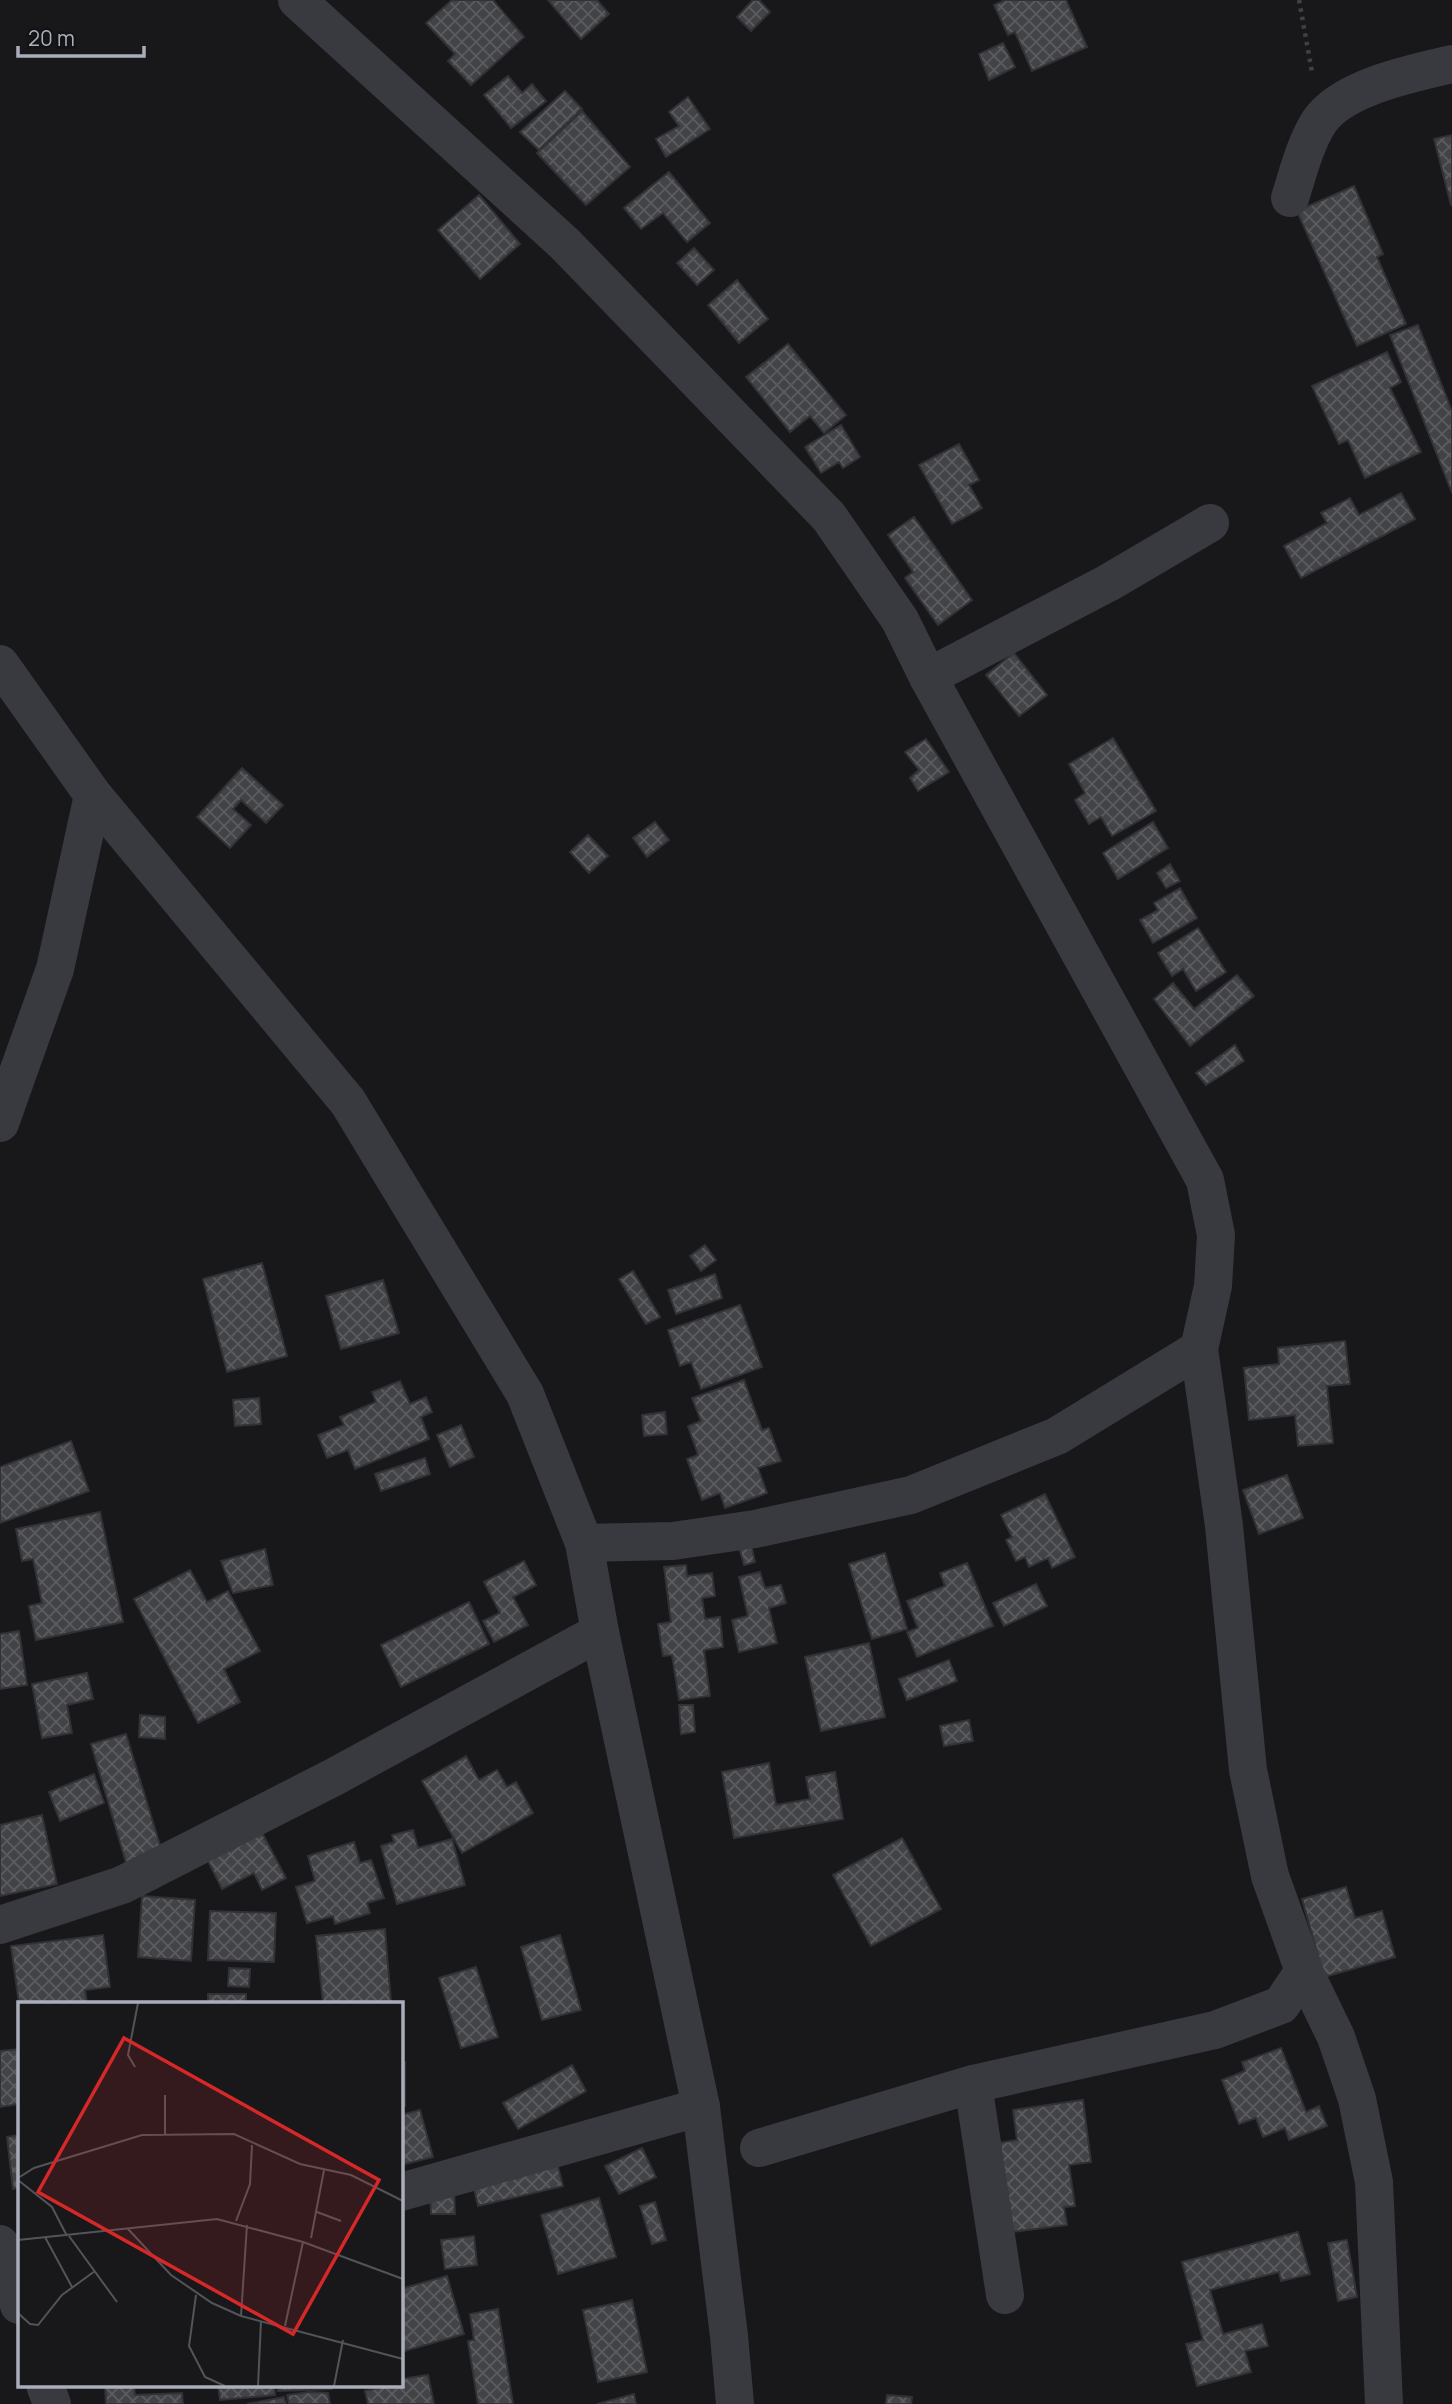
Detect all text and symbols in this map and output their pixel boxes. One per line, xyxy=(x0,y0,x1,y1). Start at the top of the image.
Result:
scale bar xyxy=(18,14,144,58)
text: 20 m xyxy=(28,24,75,52)
inset map xyxy=(18,2002,402,2386)

